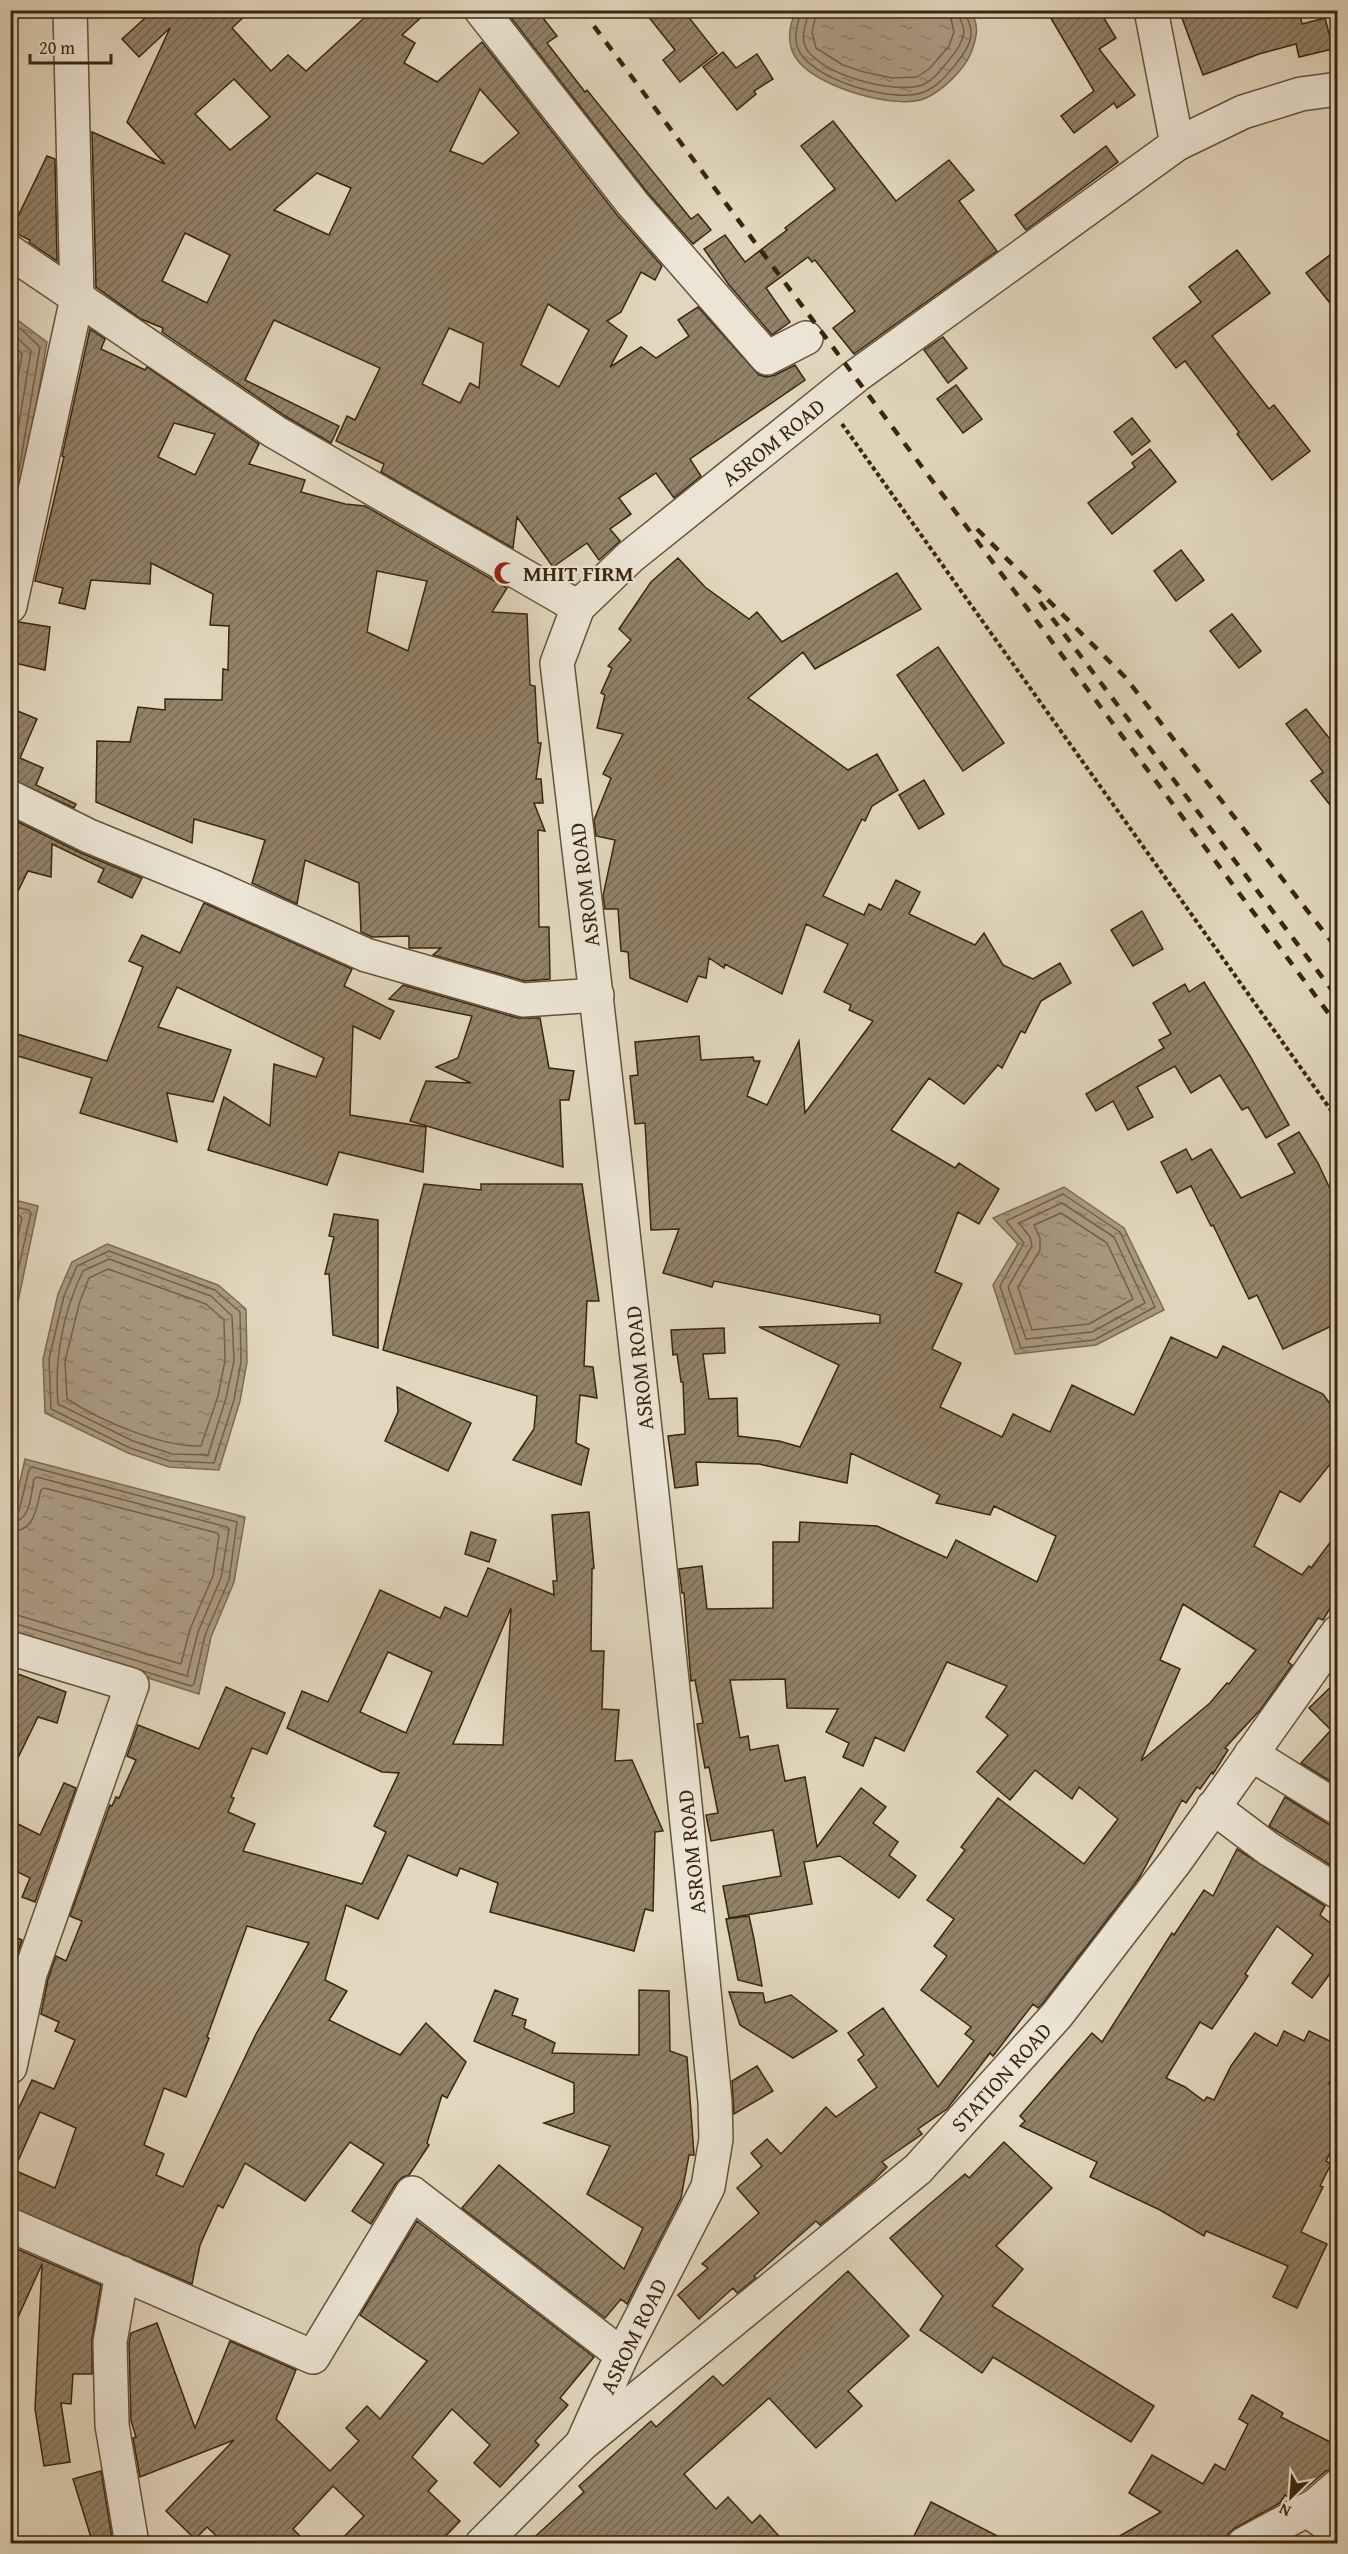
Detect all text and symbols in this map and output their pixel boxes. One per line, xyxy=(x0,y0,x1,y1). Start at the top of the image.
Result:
scale bar xyxy=(30,27,111,65)
text: 20 m xyxy=(39,34,75,61)
street label: ASROM ROAD xyxy=(714,390,832,494)
place label: MHIT FIRM xyxy=(523,557,634,589)
mosque icon: MHIT FIRM xyxy=(492,560,518,586)
street label: ASROM ROAD xyxy=(560,821,608,949)
street label: ASROM ROAD xyxy=(617,1304,661,1432)
street label: ASROM ROAD xyxy=(669,1788,713,1916)
street label: STATION ROAD xyxy=(943,2015,1059,2139)
street label: ASROM ROAD xyxy=(591,2273,675,2399)
north arrow xyxy=(1261,2467,1321,2527)
text: N xyxy=(1274,2497,1295,2524)

